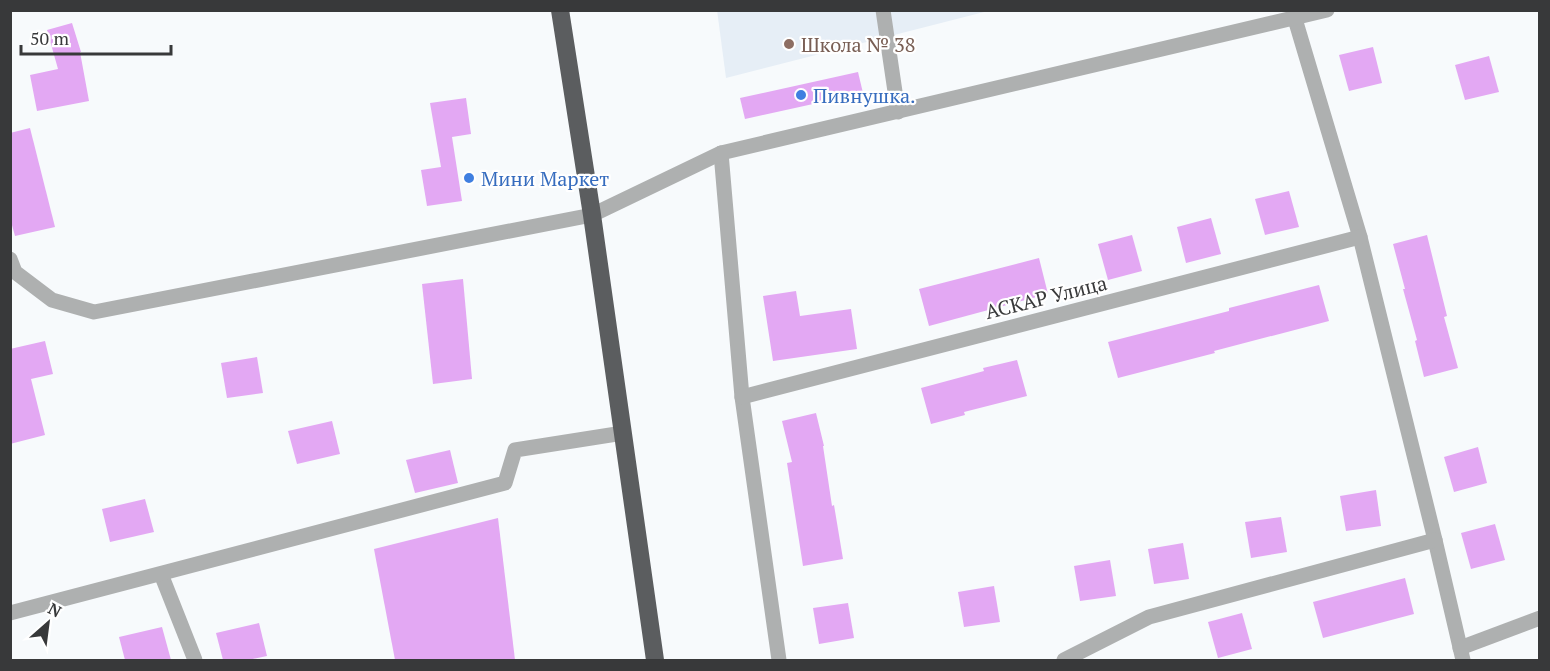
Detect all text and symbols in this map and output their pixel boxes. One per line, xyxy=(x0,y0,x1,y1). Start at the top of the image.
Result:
scale bar xyxy=(21,18,171,56)
text: 50 m xyxy=(30,26,70,50)
place label: Школа № 38 xyxy=(801,31,915,58)
marker: Школа № 38 xyxy=(782,37,796,51)
place label: Пивнушка. xyxy=(813,82,916,109)
marker: Пивнушка. xyxy=(794,88,808,102)
place label: Мини Маркет xyxy=(481,165,609,192)
marker: Мини Маркет xyxy=(462,171,476,185)
street label: АСКАР Улица xyxy=(982,269,1110,325)
north arrow xyxy=(18,593,78,653)
text: N xyxy=(45,597,66,622)

